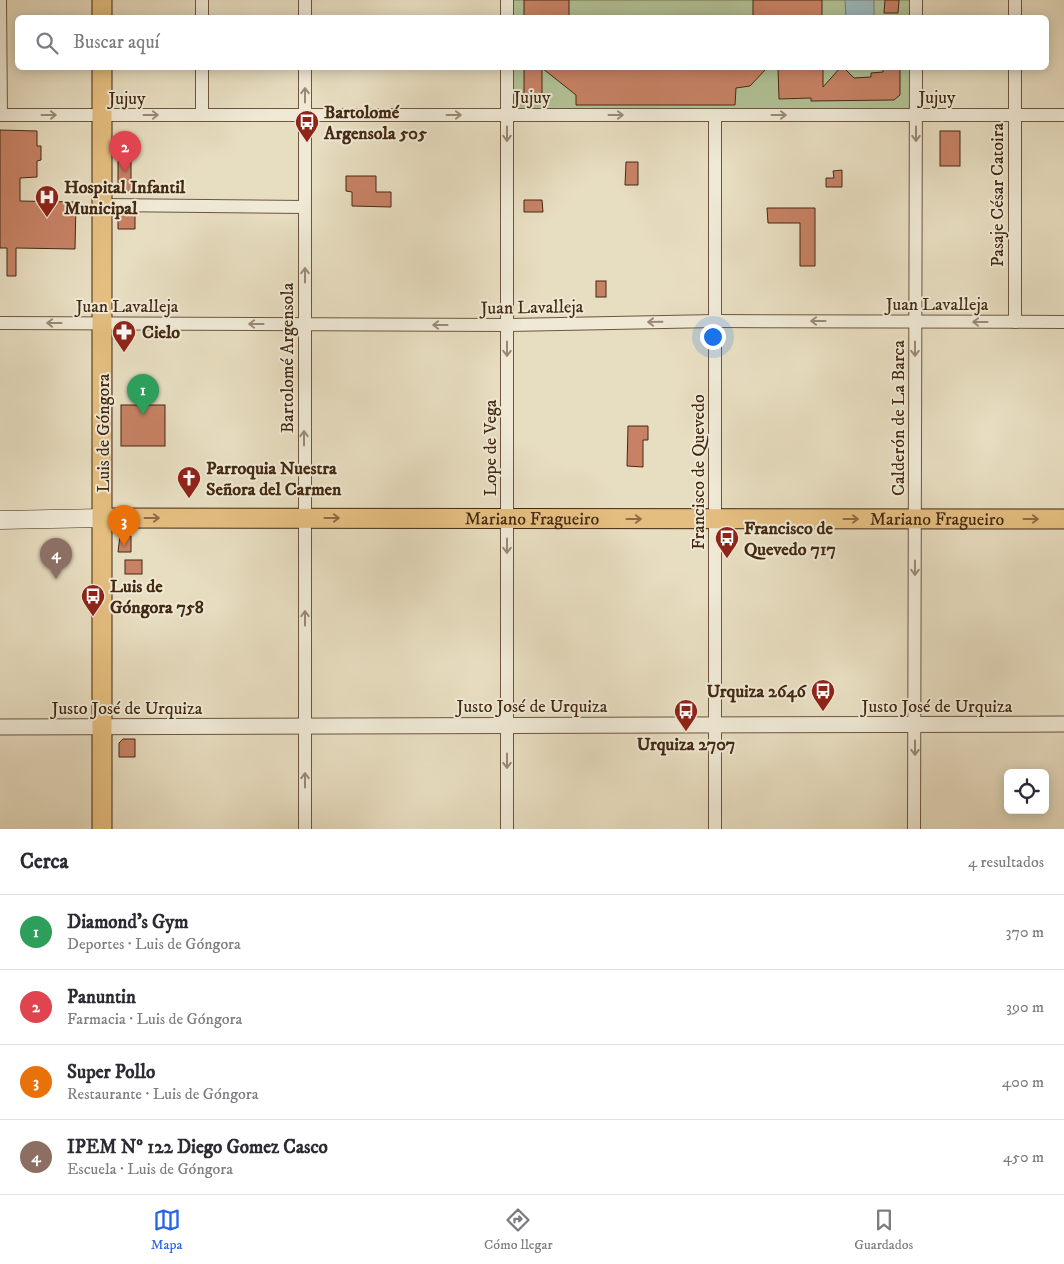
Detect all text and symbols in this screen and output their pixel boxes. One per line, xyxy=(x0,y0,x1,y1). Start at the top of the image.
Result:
search box xyxy=(15,15,1049,70)
icon: search xyxy=(33,29,61,57)
text: Buscar aquí xyxy=(73,31,159,54)
street label: Jujuy xyxy=(511,87,551,109)
street label: Jujuy xyxy=(916,87,956,109)
street label: Jujuy xyxy=(106,88,146,110)
one-way arrow xyxy=(300,88,310,104)
place label: Bartolomé Argensola 505 xyxy=(323,102,427,145)
bus stop icon: Bartolomé Argensola 505 xyxy=(294,109,320,143)
one-way arrow xyxy=(41,110,57,120)
one-way arrow xyxy=(142,110,159,120)
one-way arrow xyxy=(445,110,461,120)
one-way arrow xyxy=(608,110,624,120)
one-way arrow xyxy=(770,110,786,120)
street label: Pasaje César Catoira xyxy=(987,123,1009,267)
one-way arrow xyxy=(502,125,512,141)
one-way arrow xyxy=(911,125,921,141)
pin: 2 xyxy=(109,131,141,172)
place label: Hospital Infantil Municipal xyxy=(64,177,186,220)
hospital icon: Hospital Infantil Municipal xyxy=(34,184,60,218)
one-way arrow xyxy=(300,268,310,284)
street label: Bartolomé Argensola xyxy=(277,282,299,433)
street label: Juan Lavalleja xyxy=(884,294,989,316)
street label: Juan Lavalleja xyxy=(74,296,179,318)
street label: Juan Lavalleja xyxy=(478,296,584,320)
one-way arrow xyxy=(810,316,826,326)
one-way arrow xyxy=(648,317,664,327)
one-way arrow xyxy=(973,317,989,327)
one-way arrow xyxy=(46,318,62,328)
pharmacy icon: Cielo xyxy=(111,319,137,353)
one-way arrow xyxy=(248,319,264,329)
one-way arrow xyxy=(433,320,449,330)
place label: Cielo xyxy=(142,322,180,344)
your location xyxy=(700,324,726,350)
one-way arrow xyxy=(502,340,512,357)
street label: Calderón de La Barca xyxy=(888,340,910,496)
one-way arrow xyxy=(910,340,920,356)
street label: Luis de Góngora xyxy=(93,373,115,493)
pin: 1 xyxy=(127,374,159,415)
street label: Francisco de Quevedo xyxy=(688,394,710,550)
street label: Lope de Vega xyxy=(480,399,502,496)
one-way arrow xyxy=(300,430,309,446)
place label: Parroquia Nuestra Señora del Carmen xyxy=(206,458,342,501)
church icon: Parroquia Nuestra Señora del Carmen xyxy=(176,465,202,499)
pin: 3 xyxy=(108,505,140,546)
street label: Mariano Fragueiro xyxy=(465,508,600,531)
street label: Mariano Fragueiro xyxy=(870,509,1005,531)
one-way arrow xyxy=(143,513,159,523)
one-way arrow xyxy=(323,513,339,523)
one-way arrow xyxy=(626,514,642,524)
one-way arrow xyxy=(843,514,859,524)
one-way arrow xyxy=(1023,514,1039,524)
place label: Francisco de Quevedo 717 xyxy=(744,518,836,561)
bus stop icon: Francisco de Quevedo 717 xyxy=(714,525,740,559)
pin: 4 xyxy=(40,538,72,579)
one-way arrow xyxy=(502,538,512,554)
one-way arrow xyxy=(910,559,920,575)
place label: Luis de Góngora 758 xyxy=(110,576,204,619)
bus stop icon: Luis de Góngora 758 xyxy=(80,583,106,617)
one-way arrow xyxy=(300,610,309,626)
bus stop icon: Urquiza 2646 xyxy=(810,678,836,712)
place label: Urquiza 2646 xyxy=(706,681,808,703)
street label: Justo José de Urquiza xyxy=(455,696,608,718)
street label: Justo José de Urquiza xyxy=(860,696,1013,718)
street label: Justo José de Urquiza xyxy=(50,698,203,720)
bus stop icon: Urquiza 2707 xyxy=(673,698,699,732)
place label: Urquiza 2707 xyxy=(637,734,735,756)
one-way arrow xyxy=(910,739,920,755)
one-way arrow xyxy=(502,752,512,769)
map controls xyxy=(1004,769,1049,814)
button: locate xyxy=(1004,769,1049,814)
one-way arrow xyxy=(300,773,310,789)
text: Cerca xyxy=(20,849,68,875)
text: 4 resultados xyxy=(968,852,1044,872)
text: Diamond's Gym xyxy=(67,911,189,934)
text: 1 xyxy=(33,922,39,942)
text: 370 m xyxy=(1006,922,1044,942)
text: Deportes · Luis de Góngora xyxy=(67,934,241,954)
text: Panuntin xyxy=(67,986,136,1009)
text: 2 xyxy=(32,997,40,1017)
text: 390 m xyxy=(1006,997,1044,1017)
text: Farmacia · Luis de Góngora xyxy=(67,1009,242,1029)
text: Super Pollo xyxy=(67,1061,155,1084)
text: 3 xyxy=(33,1072,39,1092)
text: 400 m xyxy=(1002,1072,1044,1092)
text: Restaurante · Luis de Góngora xyxy=(67,1084,258,1104)
text: IPEM Nº 122 Diego Gomez Casco xyxy=(67,1136,328,1159)
text: 4 xyxy=(31,1147,41,1167)
text: 450 m xyxy=(1003,1147,1044,1167)
text: Escuela · Luis de Góngora xyxy=(67,1159,233,1179)
tab: Mapa xyxy=(151,1206,183,1254)
tab: Cómo llegar xyxy=(484,1206,553,1254)
tab: Guardados xyxy=(854,1206,913,1254)

